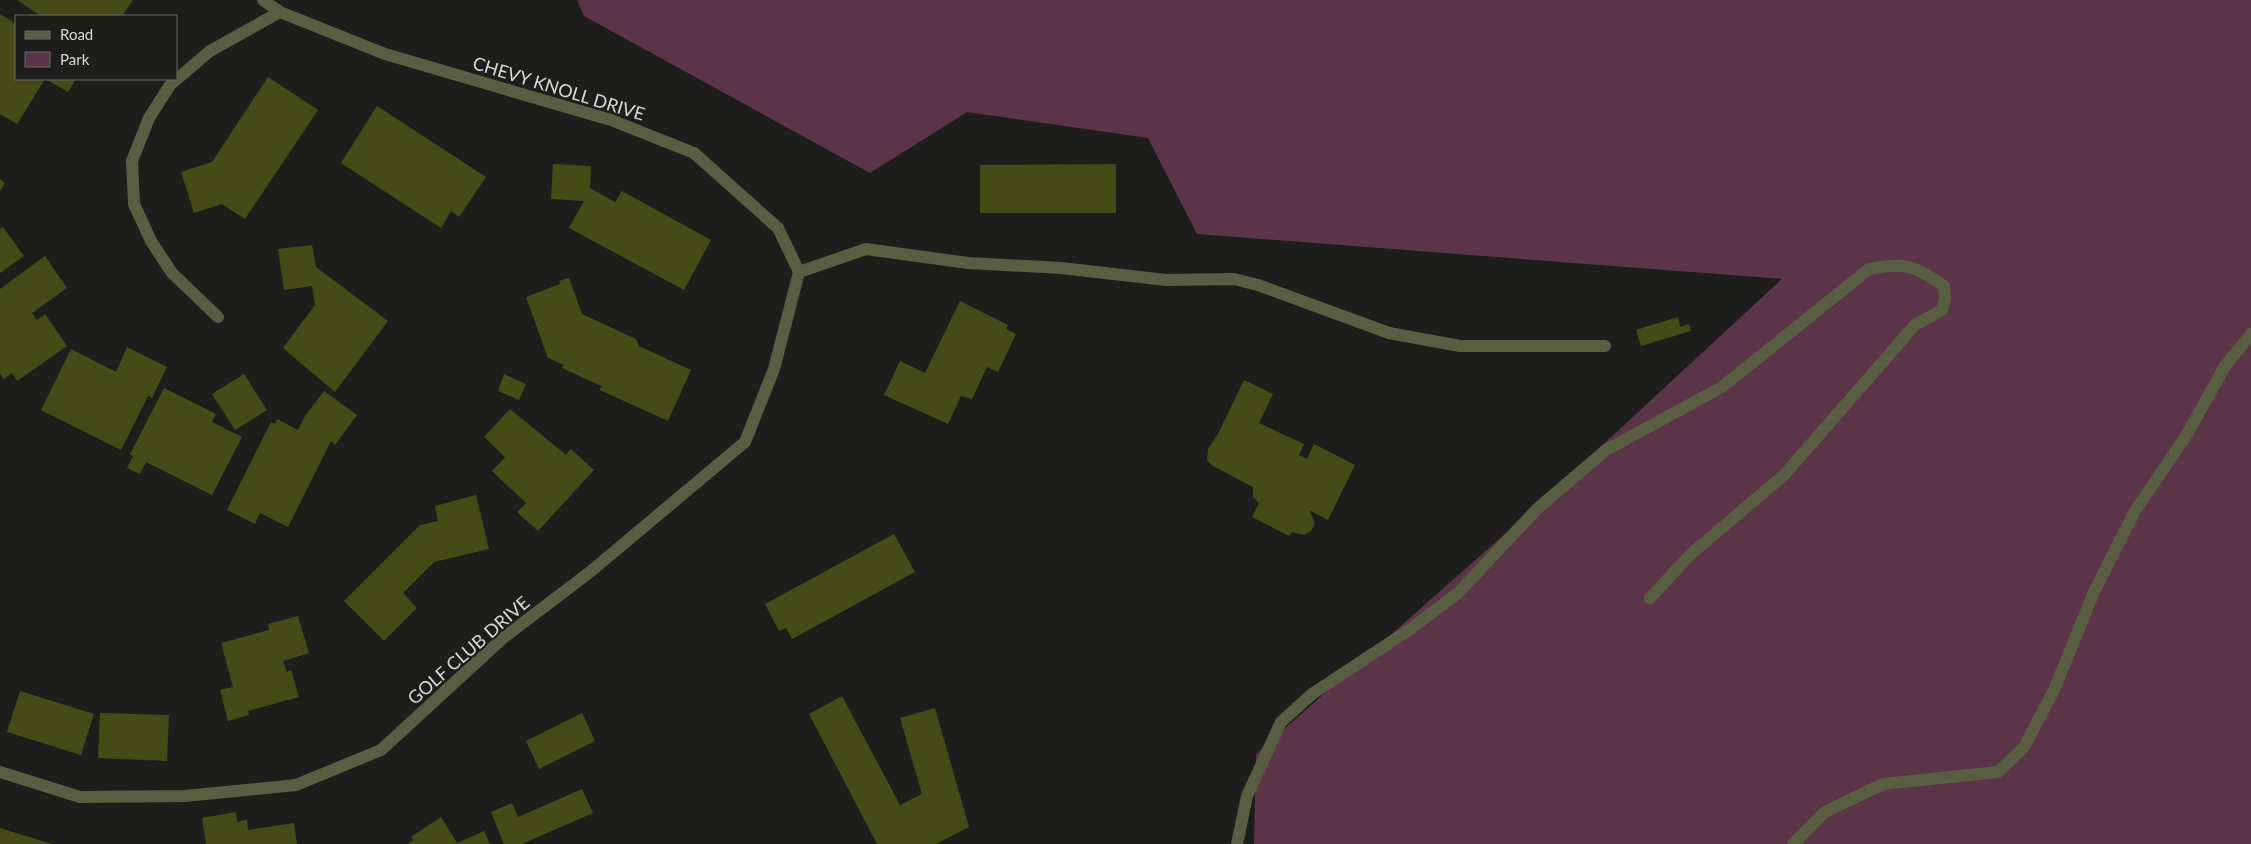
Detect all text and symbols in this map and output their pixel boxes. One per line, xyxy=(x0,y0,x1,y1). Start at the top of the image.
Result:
legend xyxy=(15,15,178,80)
text: Road xyxy=(60,25,93,43)
text: Park xyxy=(60,50,90,68)
street label: CHEVY KNOLL DRIVE xyxy=(470,51,648,125)
street label: GOLF CLUB DRIVE xyxy=(403,591,533,709)

